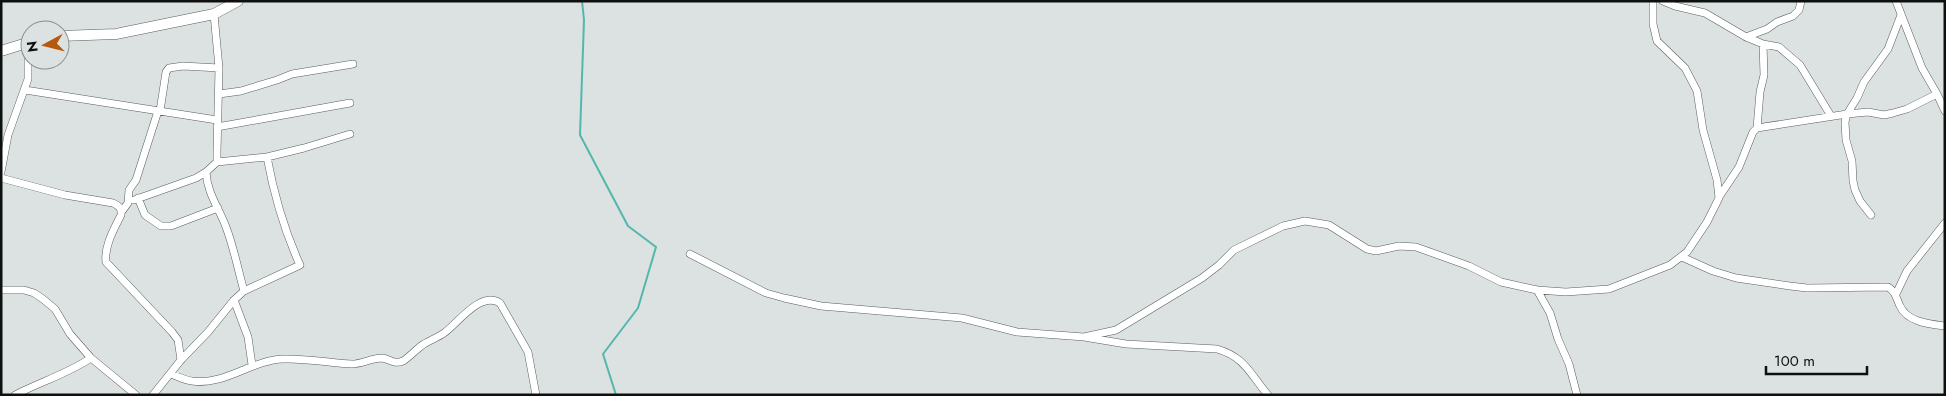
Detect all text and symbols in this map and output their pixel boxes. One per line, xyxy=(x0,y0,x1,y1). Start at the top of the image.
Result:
north arrow xyxy=(20,20,70,70)
text: N xyxy=(21,40,43,53)
scale bar xyxy=(1766,344,1867,376)
text: 100 m xyxy=(1774,350,1815,372)

